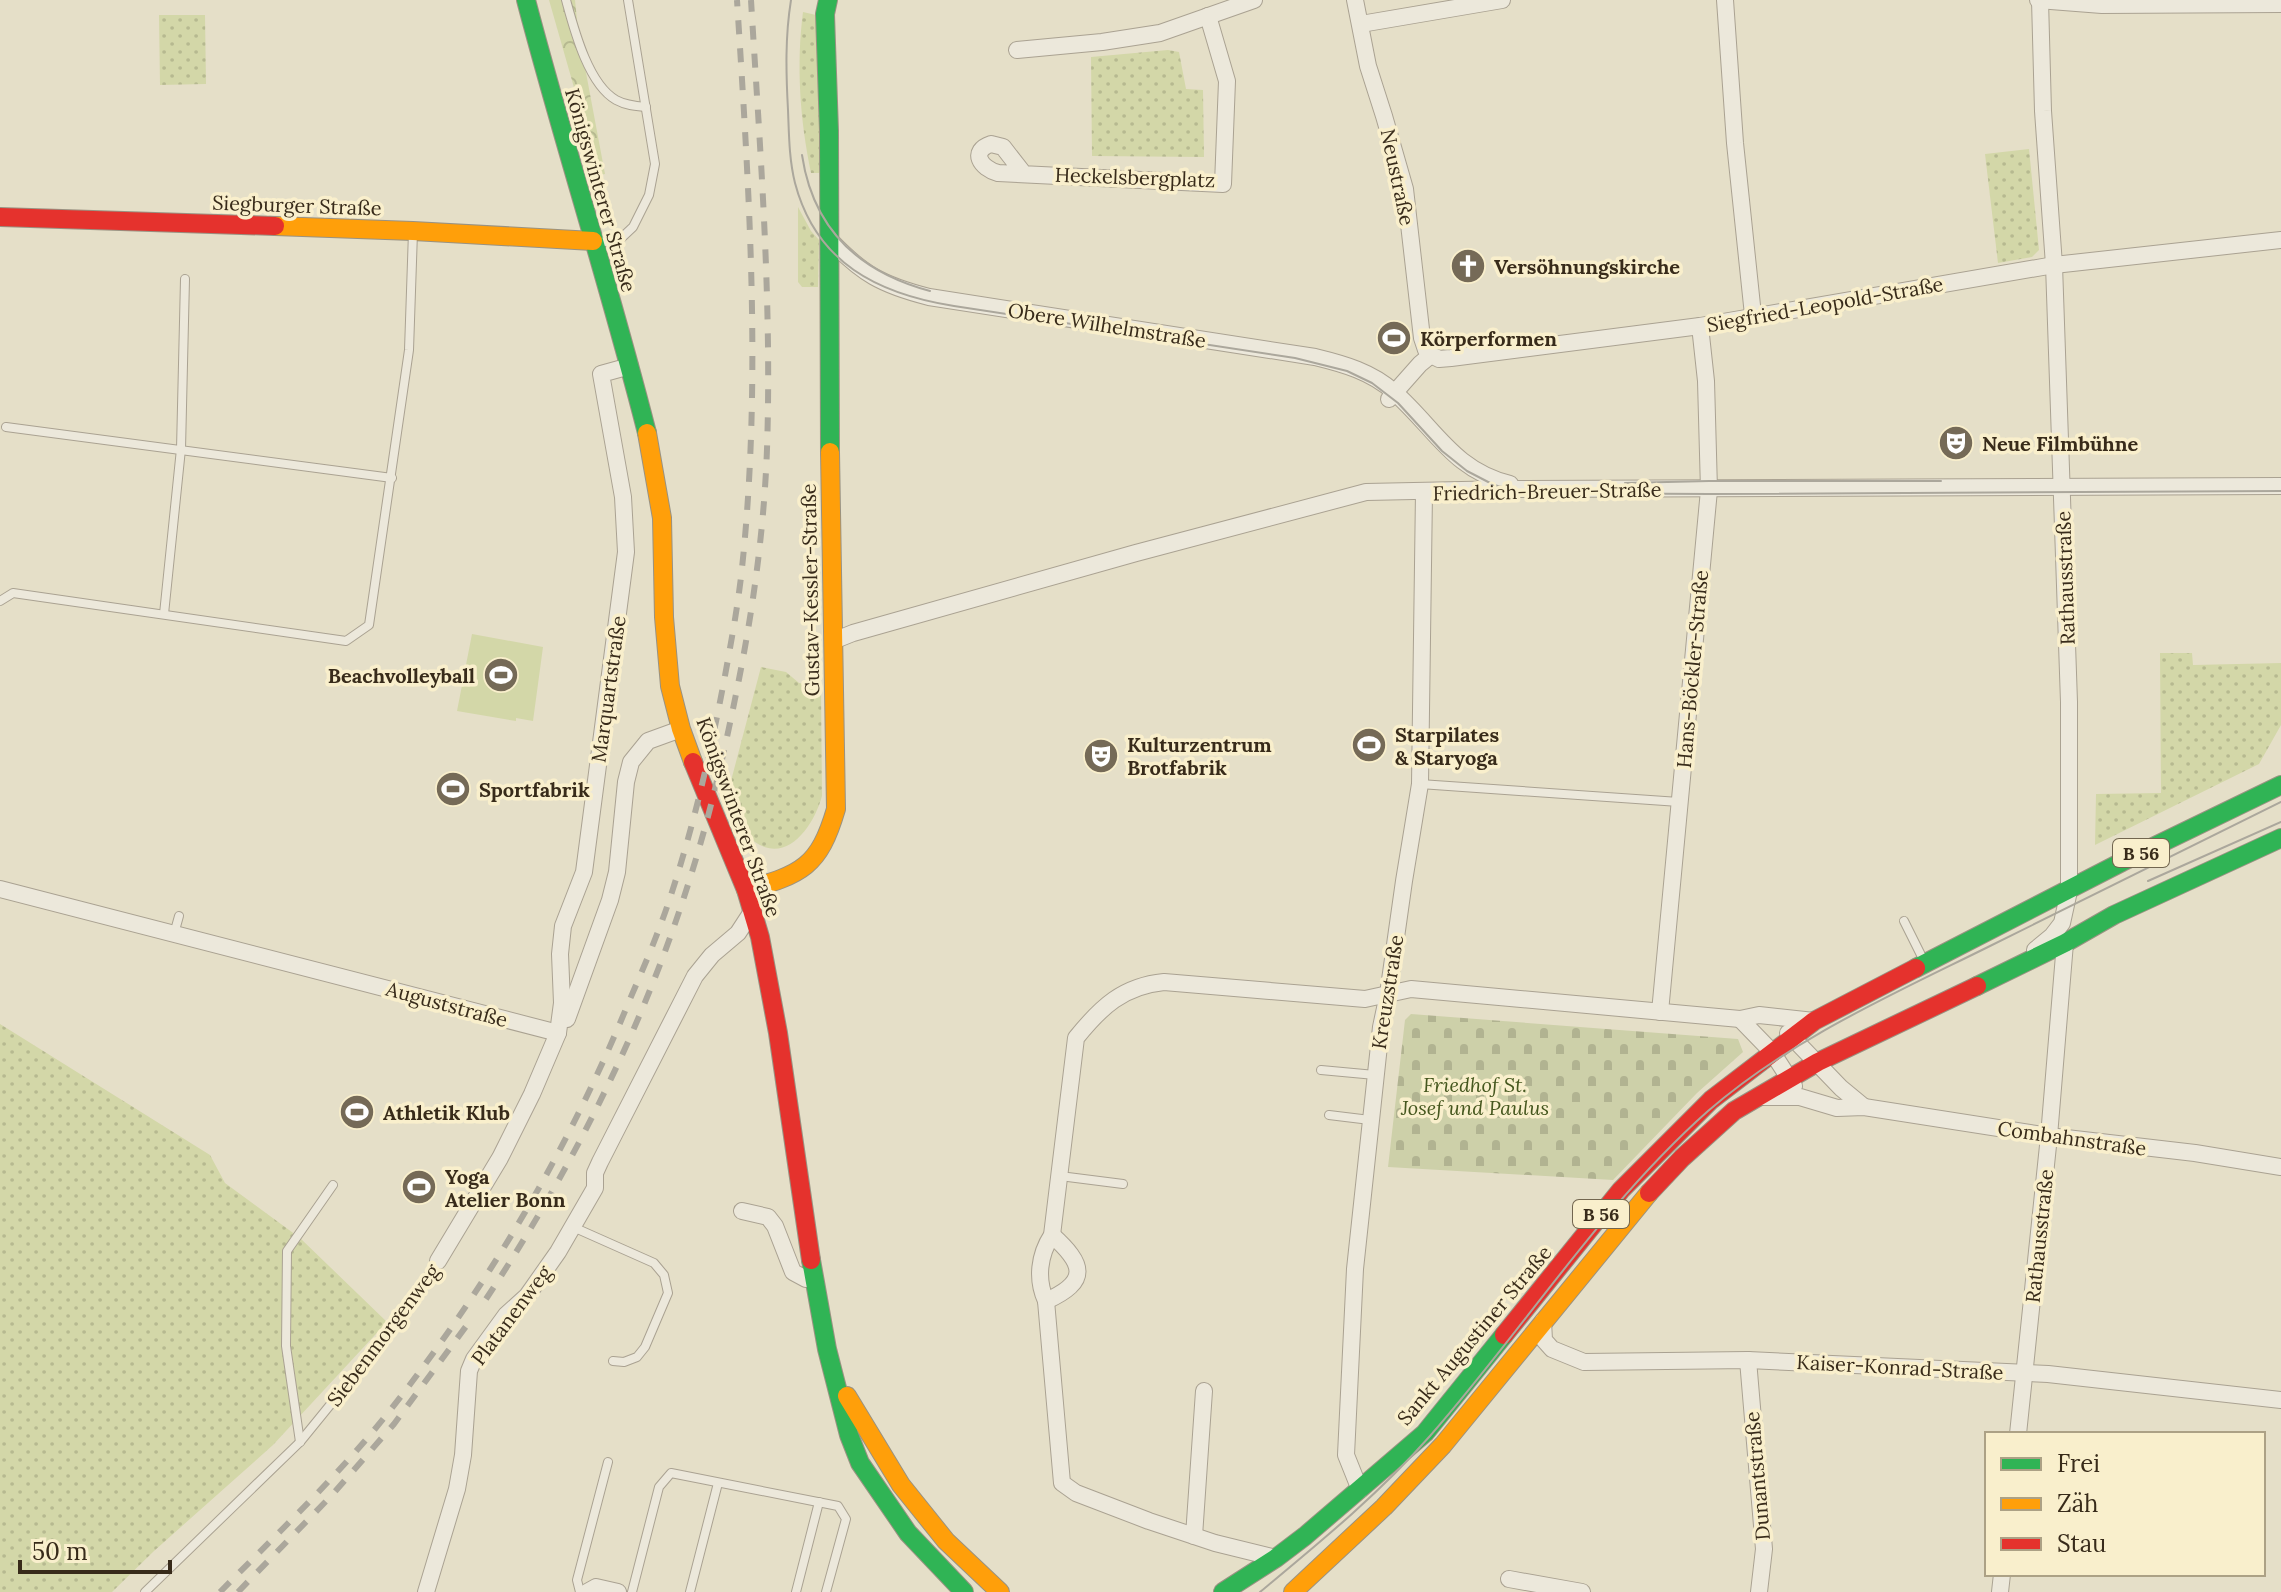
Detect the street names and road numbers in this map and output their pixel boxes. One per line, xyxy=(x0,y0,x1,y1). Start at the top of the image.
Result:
street label: Königswinterer Straße xyxy=(560,85,642,295)
street label: Neustraße xyxy=(1376,126,1420,228)
street label: Heckelsbergplatz xyxy=(1054,162,1216,192)
street label: Siegburger Straße xyxy=(212,190,382,220)
street label: Siegfried-Leopold-Straße xyxy=(1705,271,1945,337)
street label: Obere Wilhelmstraße xyxy=(1006,297,1208,353)
street label: Friedrich-Breuer-Straße xyxy=(1432,477,1662,505)
street label: Gustav-Kessler-Straße xyxy=(796,483,824,697)
street label: Rathausstraße xyxy=(2050,510,2080,645)
street label: Hans-Böckler-Straße xyxy=(1671,569,1713,769)
street label: Marquartstraße xyxy=(585,614,631,764)
street label: Königswinterer Straße xyxy=(691,714,787,921)
road number: B 56 xyxy=(2113,839,2169,867)
street label: Kreuzstraße xyxy=(1366,933,1408,1051)
street label: Auguststraße xyxy=(383,976,511,1032)
street label: Combahnstraße xyxy=(1996,1115,2148,1161)
street label: Rathausstraße xyxy=(2020,1168,2058,1304)
road number: B 56 xyxy=(1573,1200,1629,1228)
street label: Sankt Augustiner Straße xyxy=(1392,1240,1557,1430)
street label: Siebenmorgenweg xyxy=(321,1258,445,1411)
street label: Platanenweg xyxy=(465,1260,557,1370)
street label: Kaiser-Konrad-Straße xyxy=(1796,1349,2004,1385)
street label: Dunantstraße xyxy=(1739,1410,1775,1541)

